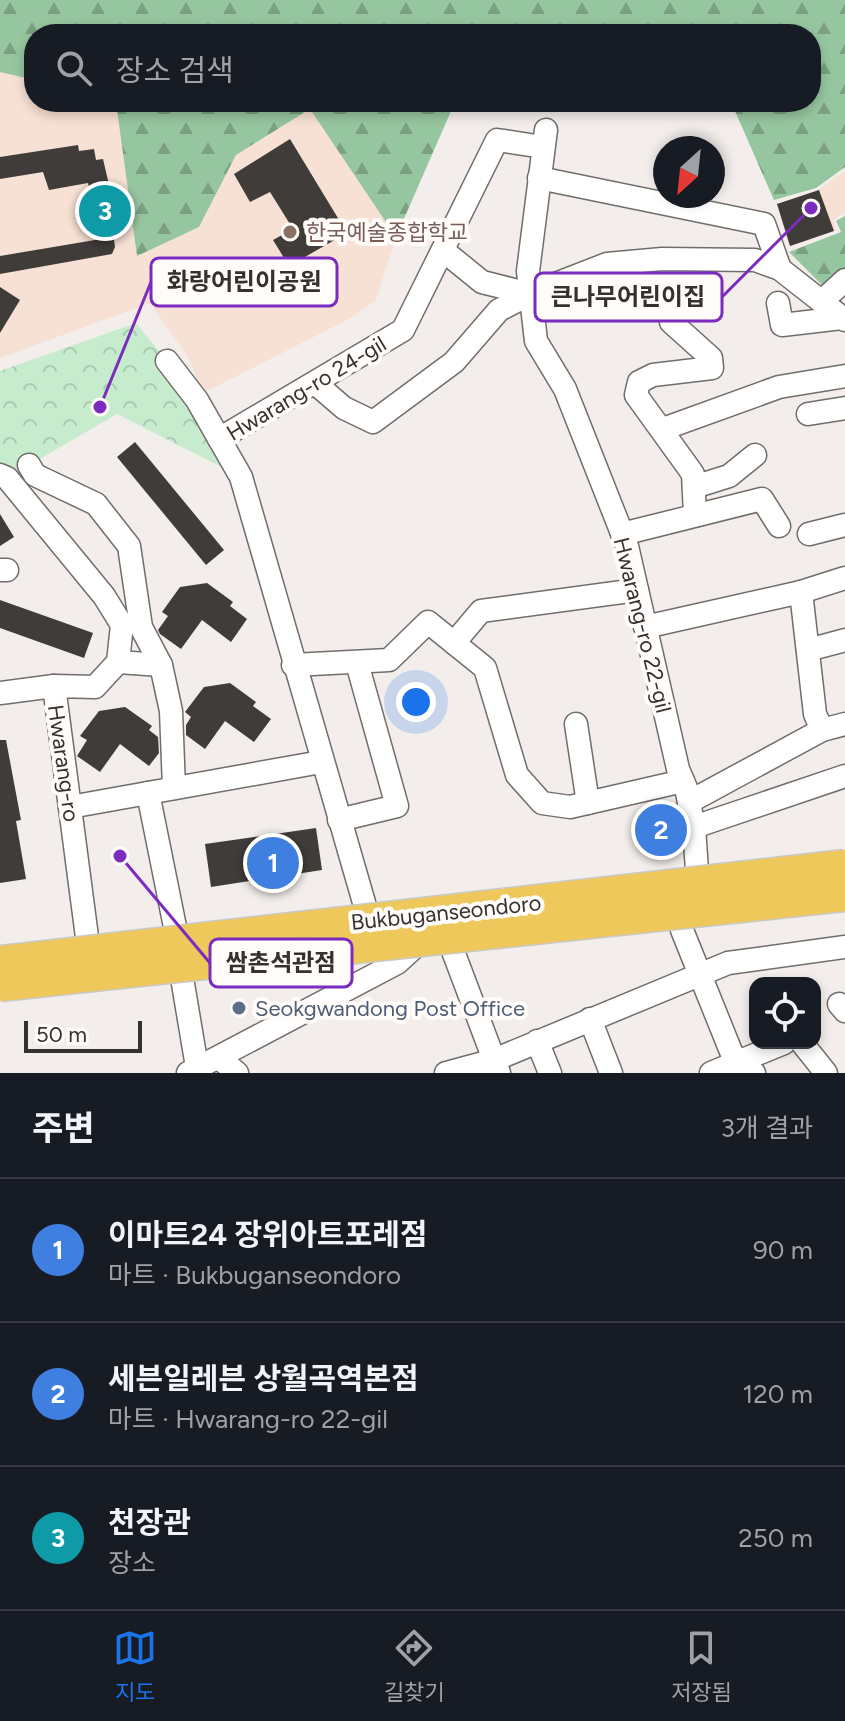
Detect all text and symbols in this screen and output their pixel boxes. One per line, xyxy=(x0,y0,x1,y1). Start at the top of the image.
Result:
search box xyxy=(24,24,821,112)
icon: search xyxy=(52,46,96,90)
text: 장소 검색 xyxy=(116,52,234,89)
north arrow xyxy=(653,136,725,208)
pin: 3 xyxy=(79,181,131,241)
place label: 한국예술종합학교 xyxy=(306,219,468,246)
marker: 한국예술종합학교 xyxy=(281,223,299,241)
callout: 화랑어린이공원 xyxy=(151,258,337,306)
text: 화랑어린이공원 xyxy=(167,267,321,296)
callout: 큰나무어린이집 xyxy=(535,273,722,321)
text: 큰나무어린이집 xyxy=(551,282,705,311)
street label: Hwarang-ro 24-gil xyxy=(222,330,391,447)
street label: Hwarang-ro 22-gil xyxy=(608,535,677,716)
your location xyxy=(396,682,436,722)
street label: Hwarang-ro xyxy=(42,703,85,823)
pin: 2 xyxy=(635,800,687,860)
pin: 1 xyxy=(247,833,299,893)
street label: Bukbuganseondoro xyxy=(350,889,543,936)
callout: 쌈촌석관점 xyxy=(210,939,352,987)
text: 쌈촌석관점 xyxy=(226,948,336,977)
map controls xyxy=(749,977,821,1049)
button: locate xyxy=(749,977,821,1049)
place label: Seokgwandong Post Office xyxy=(255,995,525,1022)
marker: Seokgwandong Post Office xyxy=(230,999,248,1017)
scale bar xyxy=(24,1017,142,1053)
text: 50 m xyxy=(36,1021,87,1048)
text: 주변 xyxy=(32,1108,95,1149)
text: 3개 결과 xyxy=(721,1112,813,1144)
text: 이마트24 장위아트포레점 xyxy=(108,1216,428,1253)
text: 1 xyxy=(53,1234,63,1266)
text: 90 m xyxy=(753,1234,813,1266)
text: 마트 · Bukbuganseondoro xyxy=(108,1259,401,1291)
text: 세븐일레븐 상월곡역본점 xyxy=(108,1360,419,1397)
text: 2 xyxy=(50,1378,66,1410)
text: 120 m xyxy=(743,1378,813,1410)
text: 마트 · Hwarang-ro 22-gil xyxy=(108,1403,388,1435)
text: 천장관 xyxy=(108,1504,191,1541)
text: 3 xyxy=(51,1522,65,1554)
text: 250 m xyxy=(738,1522,813,1554)
text: 장소 xyxy=(108,1547,156,1579)
tab: 지도 xyxy=(113,1626,157,1706)
tab: 길찾기 xyxy=(384,1626,444,1706)
tab: 저장됨 xyxy=(671,1626,732,1706)

